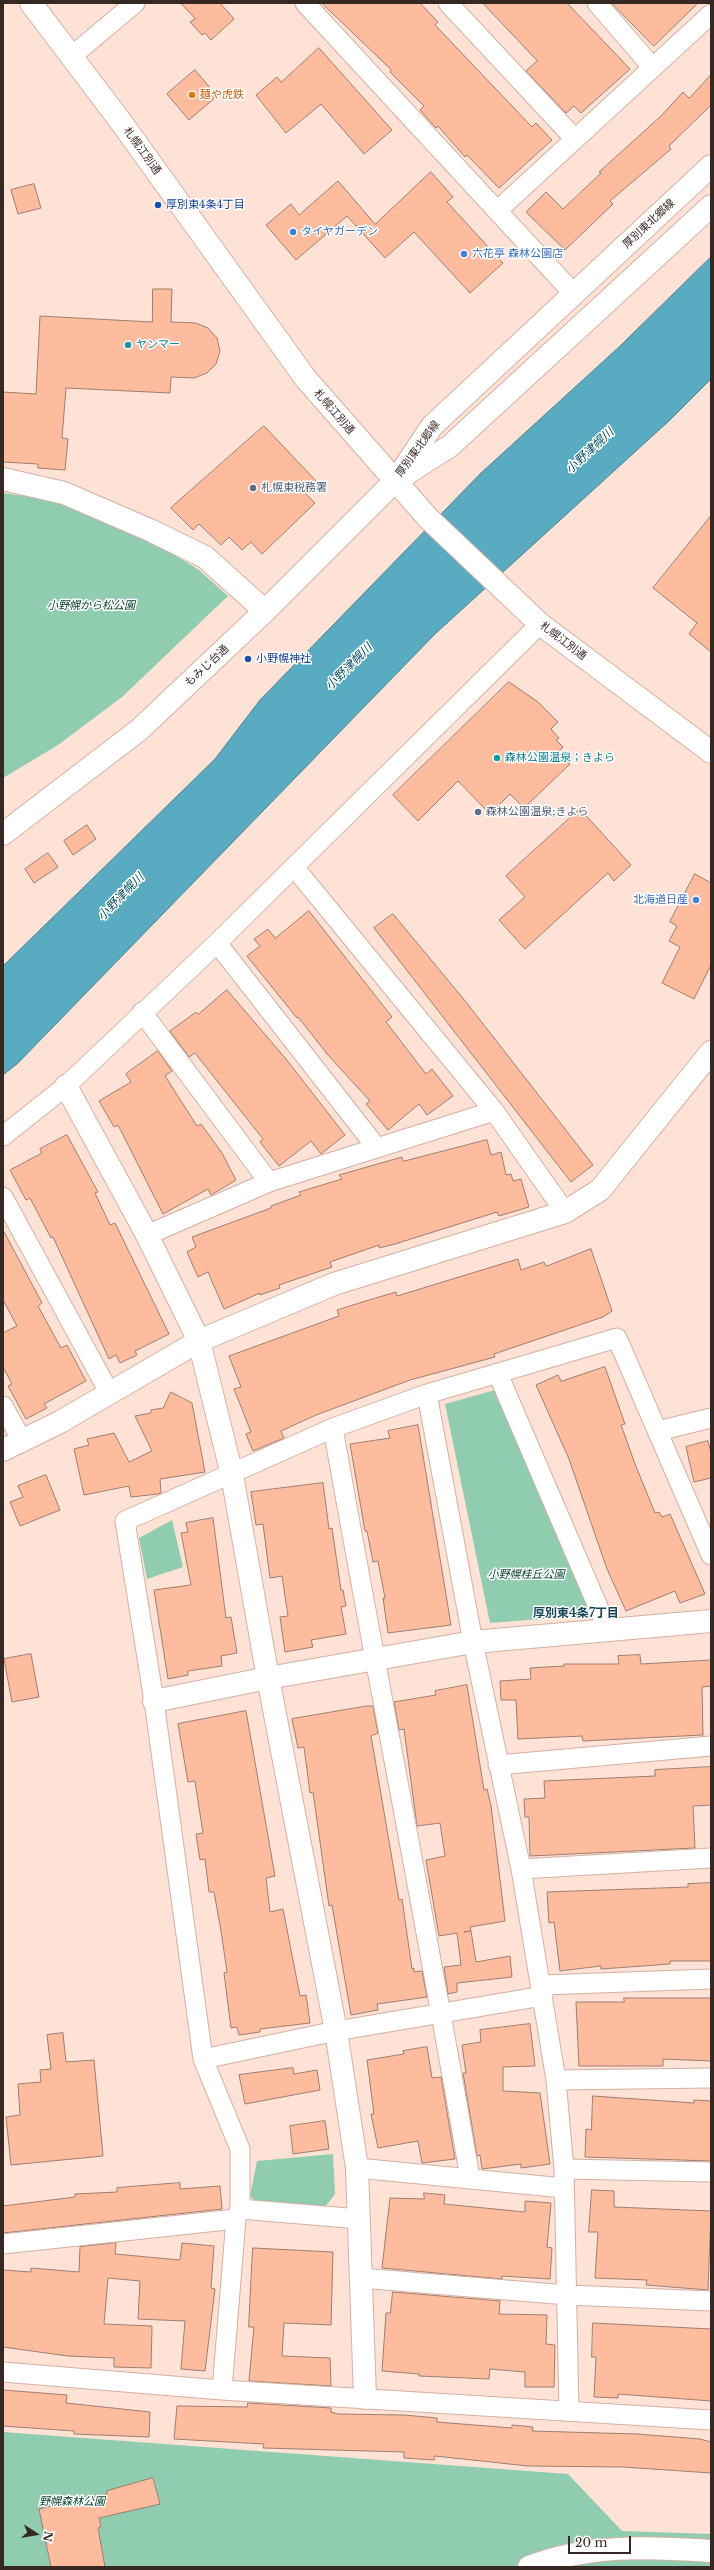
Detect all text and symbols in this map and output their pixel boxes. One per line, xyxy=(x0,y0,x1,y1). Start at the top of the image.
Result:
place label: 麺や虎鉄 xyxy=(200,88,244,102)
marker: 麺や虎鉄 xyxy=(187,90,197,100)
street label: 札幌江別通 xyxy=(120,125,164,177)
street label: 厚別東北郷線 xyxy=(620,197,678,251)
place label: 厚別東4条4丁目 xyxy=(166,198,245,212)
marker: 厚別東4条4丁目 xyxy=(153,200,163,210)
place label: タイヤガーデン xyxy=(301,225,378,239)
marker: タイヤガーデン xyxy=(288,227,298,237)
place label: 六花亭 森林公園店 xyxy=(472,247,563,261)
marker: 六花亭 森林公園店 xyxy=(459,249,469,259)
place label: ヤンマー xyxy=(136,338,180,352)
marker: ヤンマー xyxy=(123,340,133,350)
street label: 札幌江別通 xyxy=(311,387,357,437)
street label: 厚別東北郷線 xyxy=(393,418,443,480)
water label: 小野津幌川 xyxy=(563,425,617,477)
place label: 札幌東税務署 xyxy=(261,481,327,495)
marker: 札幌東税務署 xyxy=(248,483,258,493)
park label: 小野幌から松公園 xyxy=(47,599,135,613)
street label: 札幌江別通 xyxy=(537,619,589,663)
water label: 小野津幌川 xyxy=(323,641,375,693)
street label: もみじ台通 xyxy=(182,642,232,690)
place label: 小野幌神社 xyxy=(256,652,311,666)
marker: 小野幌神社 xyxy=(243,654,253,664)
place label: 森林公園温泉；きよら xyxy=(505,751,615,765)
marker: 森林公園温泉；きよら xyxy=(492,753,502,763)
place label: 森林公園温泉;きよら xyxy=(486,805,588,819)
marker: 森林公園温泉;きよら xyxy=(473,807,483,817)
water label: 小野津幌川 xyxy=(95,870,147,924)
place label: 北海道日産 xyxy=(633,893,688,907)
marker: 北海道日産 xyxy=(691,895,701,905)
park label: 小野幌桂丘公園 xyxy=(488,1568,564,1582)
district label: 厚別東4条7丁目 xyxy=(533,1607,619,1621)
park label: 野幌森林公園 xyxy=(39,2495,105,2509)
north arrow xyxy=(16,2514,56,2554)
scale bar xyxy=(570,2528,633,2554)
text: N xyxy=(40,2530,56,2543)
text: 20 m xyxy=(575,2535,607,2550)

